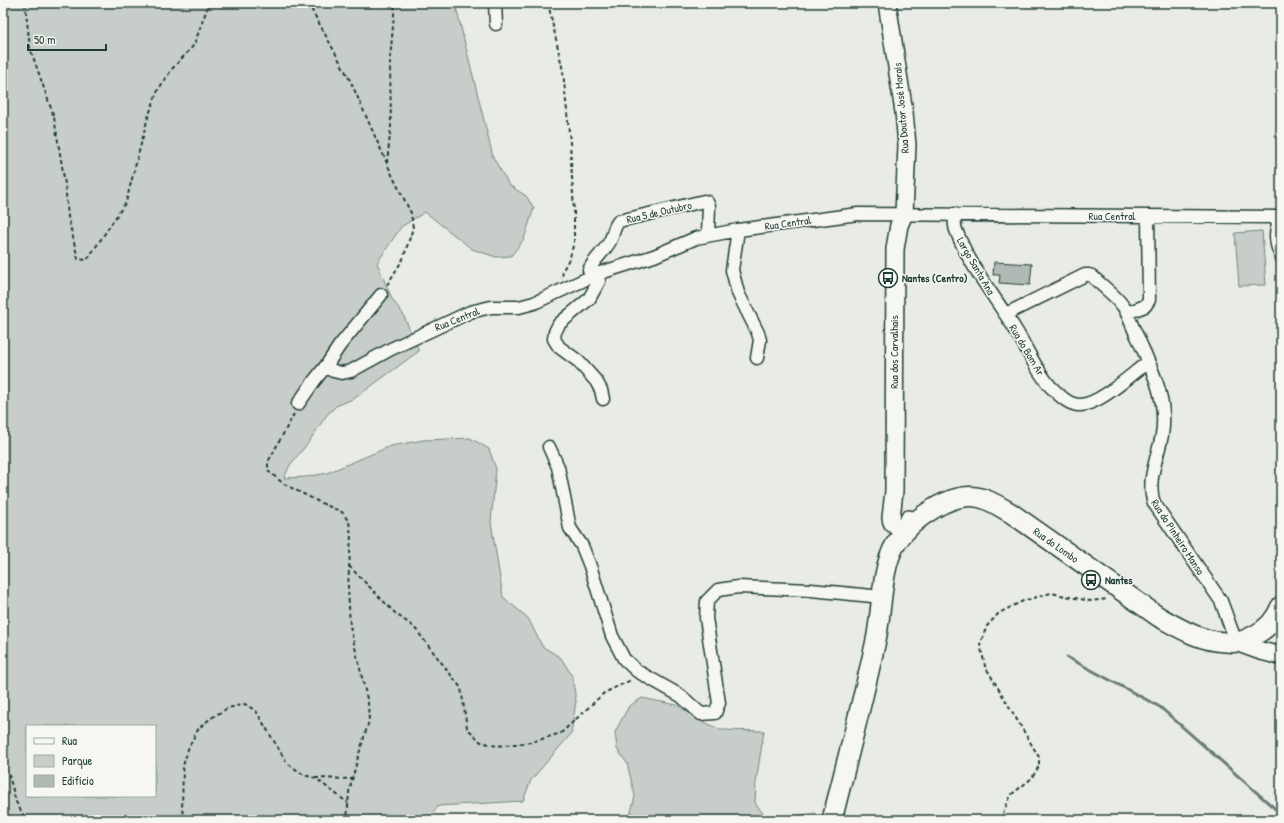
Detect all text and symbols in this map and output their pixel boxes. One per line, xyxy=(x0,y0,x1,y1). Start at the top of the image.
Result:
scale bar xyxy=(28,26,106,52)
text: 50 m xyxy=(34,31,55,48)
street label: Rua Doutor José Morais xyxy=(890,62,912,154)
street label: Rua 5 de Outubro xyxy=(625,198,694,226)
street label: Rua Central xyxy=(1089,209,1136,223)
street label: Rua Central xyxy=(764,213,812,233)
street label: Largo Santa Ana xyxy=(954,235,998,298)
bus stop icon: Nantes (Centro) xyxy=(877,267,899,289)
place label: Nantes (Centro) xyxy=(902,271,968,285)
street label: Rua Central xyxy=(433,304,481,334)
street label: Rua dos Carvalhais xyxy=(887,315,901,389)
street label: Rua do Bom Ar xyxy=(1006,322,1048,379)
street label: Rua do Pinheiro Manso xyxy=(1148,497,1208,578)
street label: Rua do Lombo xyxy=(1030,524,1082,566)
bus stop icon: Nantes xyxy=(1080,569,1102,591)
place label: Nantes xyxy=(1105,573,1133,587)
legend xyxy=(26,725,156,797)
text: Rua xyxy=(62,732,77,749)
text: Parque xyxy=(62,752,92,769)
text: Edifício xyxy=(62,772,94,789)

